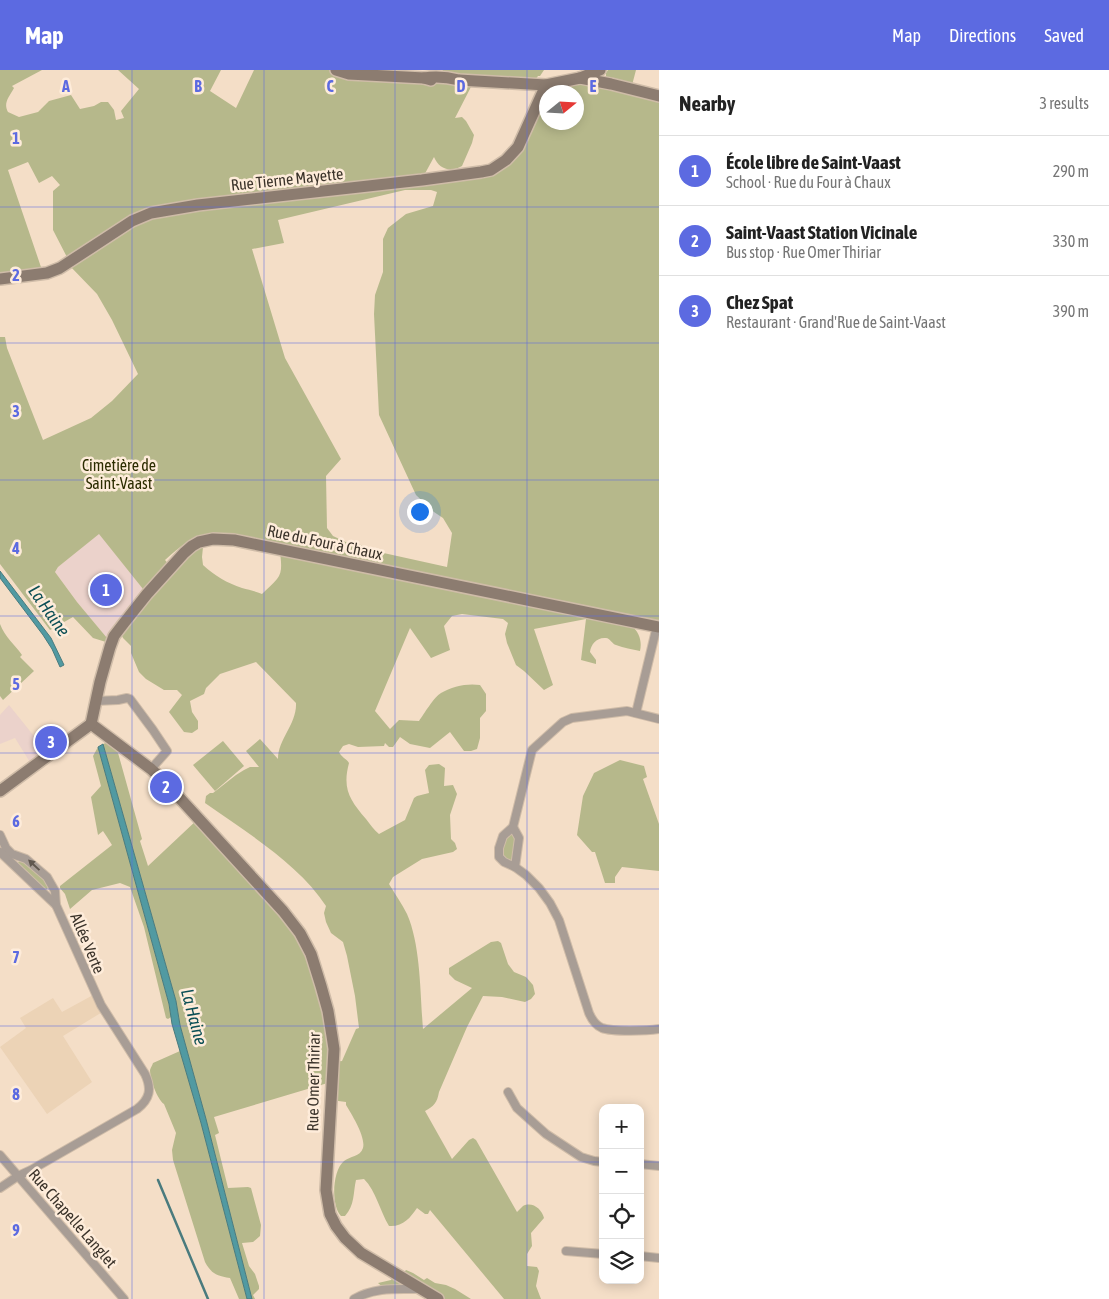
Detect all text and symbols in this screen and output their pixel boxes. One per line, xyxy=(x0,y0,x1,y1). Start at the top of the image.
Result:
text: Map xyxy=(25,22,64,49)
text: Map xyxy=(892,25,921,46)
text: Directions xyxy=(949,25,1016,46)
text: Saved xyxy=(1044,25,1084,46)
text: A xyxy=(61,77,70,95)
text: B xyxy=(194,77,202,95)
text: C xyxy=(326,77,334,95)
text: D xyxy=(457,77,466,95)
text: E xyxy=(590,77,597,95)
north arrow xyxy=(539,85,584,130)
text: Nearby xyxy=(679,91,735,115)
text: 3 results xyxy=(1039,94,1089,112)
text: 1 xyxy=(12,129,20,147)
text: École libre de Saint-Vaast xyxy=(726,151,901,173)
text: 1 xyxy=(691,162,699,180)
text: 290 m xyxy=(1053,162,1089,180)
street label: Rue Tierne Mayette xyxy=(230,164,344,195)
text: School · Rue du Four à Chaux xyxy=(726,173,891,191)
text: Saint-Vaast Station Vicinale xyxy=(726,221,917,243)
text: 2 xyxy=(691,232,699,250)
text: 330 m xyxy=(1053,232,1089,250)
text: Bus stop · Rue Omer Thiriar xyxy=(726,243,881,261)
text: 2 xyxy=(12,266,20,284)
text: Chez Spat xyxy=(726,291,793,313)
text: 3 xyxy=(691,302,699,320)
text: 390 m xyxy=(1053,302,1089,320)
text: Restaurant · Grand'Rue de Saint-Vaast xyxy=(726,313,946,331)
text: 3 xyxy=(12,402,20,420)
park label: Cimetière de Saint-Vaast xyxy=(82,456,156,492)
your location xyxy=(407,499,433,525)
street label: Rue du Four à Chaux xyxy=(266,521,385,563)
text: 4 xyxy=(11,539,20,557)
pin: 1 xyxy=(90,571,122,609)
water label: La Haine xyxy=(24,581,75,640)
text: 5 xyxy=(12,675,20,693)
pin: 3 xyxy=(35,723,67,761)
pin: 2 xyxy=(150,768,182,806)
text: 6 xyxy=(12,812,20,830)
one-way arrow xyxy=(28,859,40,871)
street label: Allée Verte xyxy=(67,910,109,976)
text: 7 xyxy=(12,948,20,966)
water label: La Haine xyxy=(177,986,212,1047)
street label: Rue Omer Thiriar xyxy=(303,1032,323,1132)
text: 8 xyxy=(12,1085,20,1103)
map controls xyxy=(599,1104,644,1284)
button: + xyxy=(599,1104,644,1149)
button: − xyxy=(599,1149,644,1194)
street label: Rue Chapelle Langlet xyxy=(25,1165,121,1272)
button: locate xyxy=(599,1194,644,1239)
text: 9 xyxy=(12,1221,20,1239)
button: layers xyxy=(599,1239,644,1284)

